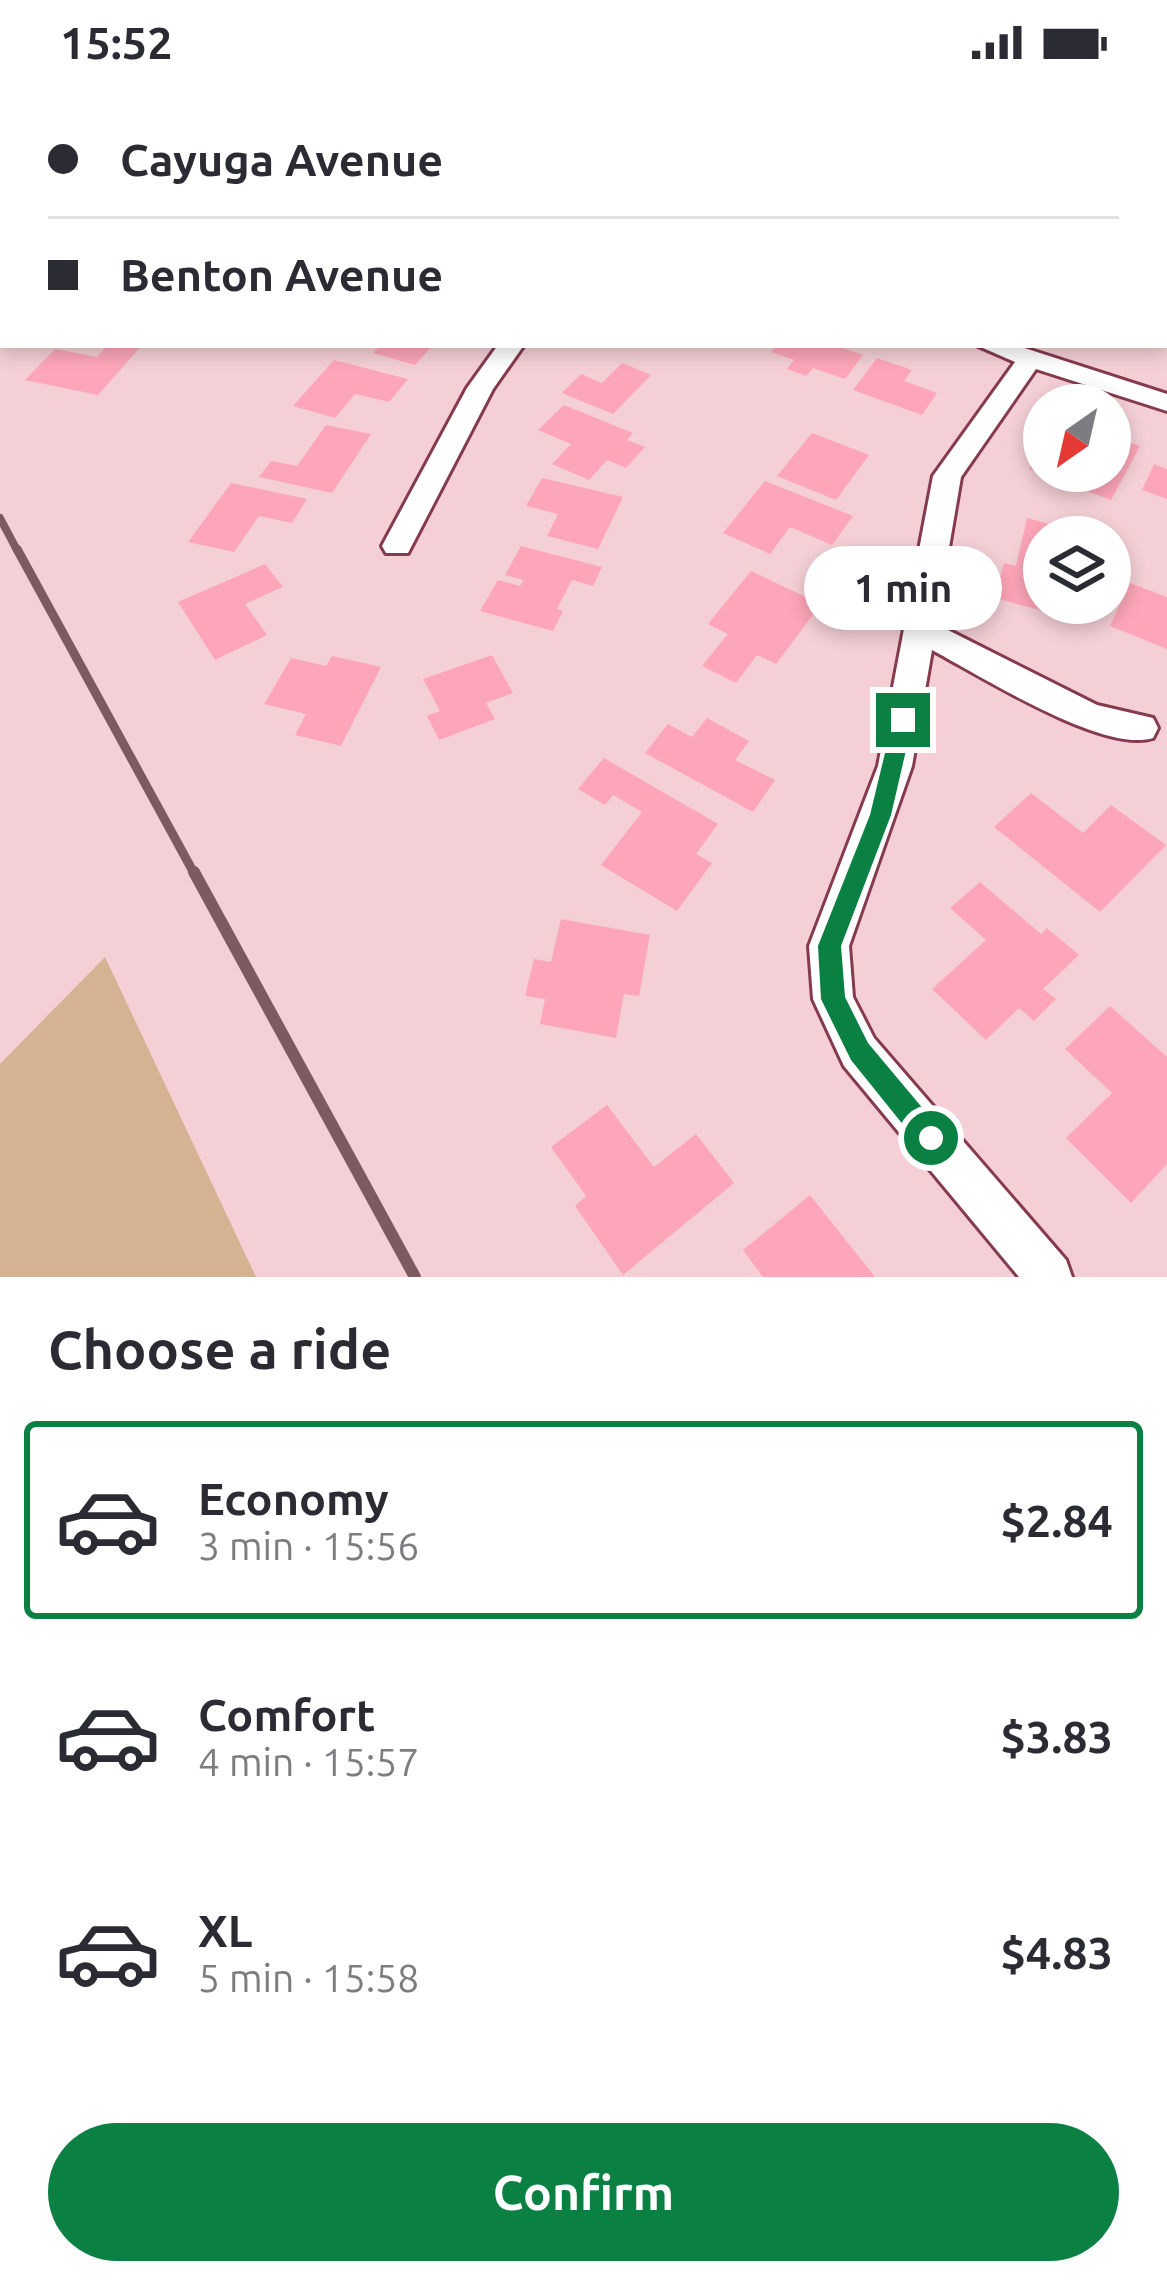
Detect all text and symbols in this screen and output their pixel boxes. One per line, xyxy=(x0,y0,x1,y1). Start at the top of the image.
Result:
text: 15:52 xyxy=(60,17,173,68)
text: Cayuga Avenue xyxy=(120,134,443,185)
text: Benton Avenue xyxy=(120,249,443,300)
north arrow xyxy=(1023,384,1131,492)
map controls xyxy=(1023,384,1131,624)
button: layers xyxy=(1023,516,1131,624)
callout: 1 min xyxy=(804,546,1002,630)
text: 1 min xyxy=(854,566,952,609)
route end xyxy=(876,693,930,747)
route start xyxy=(904,1111,958,1165)
text: Choose a ride xyxy=(48,1319,391,1379)
icon: car xyxy=(54,1466,162,1574)
text: Economy xyxy=(198,1473,389,1524)
text: $2.84 xyxy=(1000,1495,1113,1546)
text: 3 min · 15:56 xyxy=(198,1524,419,1567)
icon: car xyxy=(54,1682,162,1790)
text: Comfort xyxy=(198,1689,375,1740)
text: $3.83 xyxy=(1000,1711,1113,1762)
text: 4 min · 15:57 xyxy=(198,1740,419,1783)
icon: car xyxy=(54,1898,162,2006)
text: XL xyxy=(198,1905,252,1956)
text: $4.83 xyxy=(1000,1927,1113,1978)
text: 5 min · 15:58 xyxy=(198,1956,419,1999)
button: Confirm xyxy=(48,2123,1119,2261)

